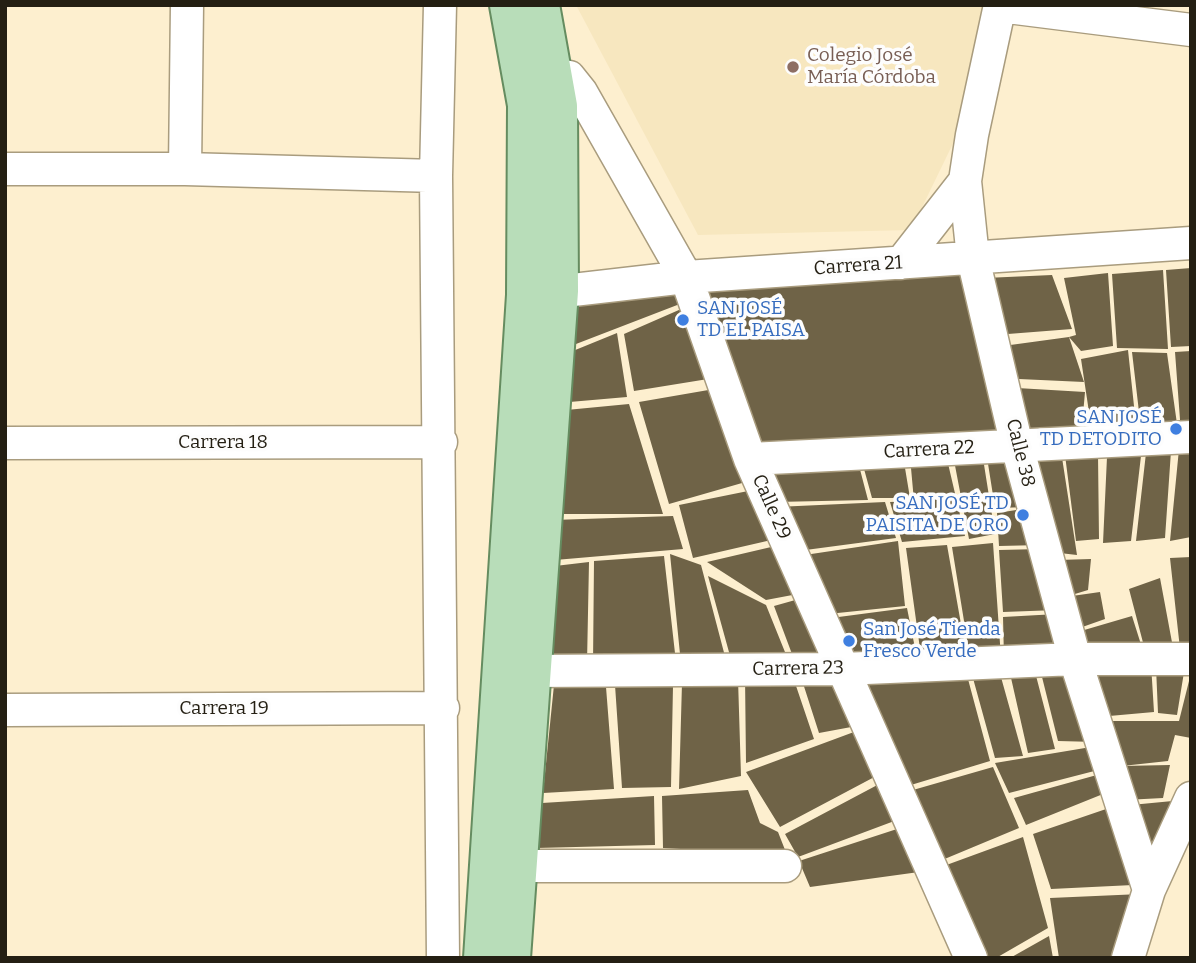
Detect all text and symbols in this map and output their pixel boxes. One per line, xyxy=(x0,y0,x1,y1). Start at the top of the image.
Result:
place label: Colegio José María Córdoba xyxy=(807,45,936,89)
marker: Colegio José María Córdoba xyxy=(785,59,801,75)
street label: Carrera 21 xyxy=(813,252,903,280)
place label: SAN JOSÉ TD EL PAISA xyxy=(697,298,805,342)
marker: SAN JOSÉ TD EL PAISA xyxy=(675,312,691,328)
place label: SAN JOSÉ TD DETODITO xyxy=(1040,407,1162,451)
street label: Calle 38 xyxy=(1001,416,1039,490)
marker: SAN JOSÉ TD DETODITO xyxy=(1168,421,1184,437)
street label: Carrera 18 xyxy=(178,432,268,454)
street label: Carrera 22 xyxy=(883,436,975,464)
street label: Calle 29 xyxy=(747,471,795,543)
place label: SAN JOSÉ TD PAISITA DE ORO xyxy=(865,493,1009,537)
marker: SAN JOSÉ TD PAISITA DE ORO xyxy=(1015,507,1031,523)
place label: San José Tienda Fresco Verde xyxy=(863,619,1001,663)
marker: San José Tienda Fresco Verde xyxy=(841,633,857,649)
street label: Carrera 23 xyxy=(752,657,844,681)
street label: Carrera 19 xyxy=(179,698,269,720)

